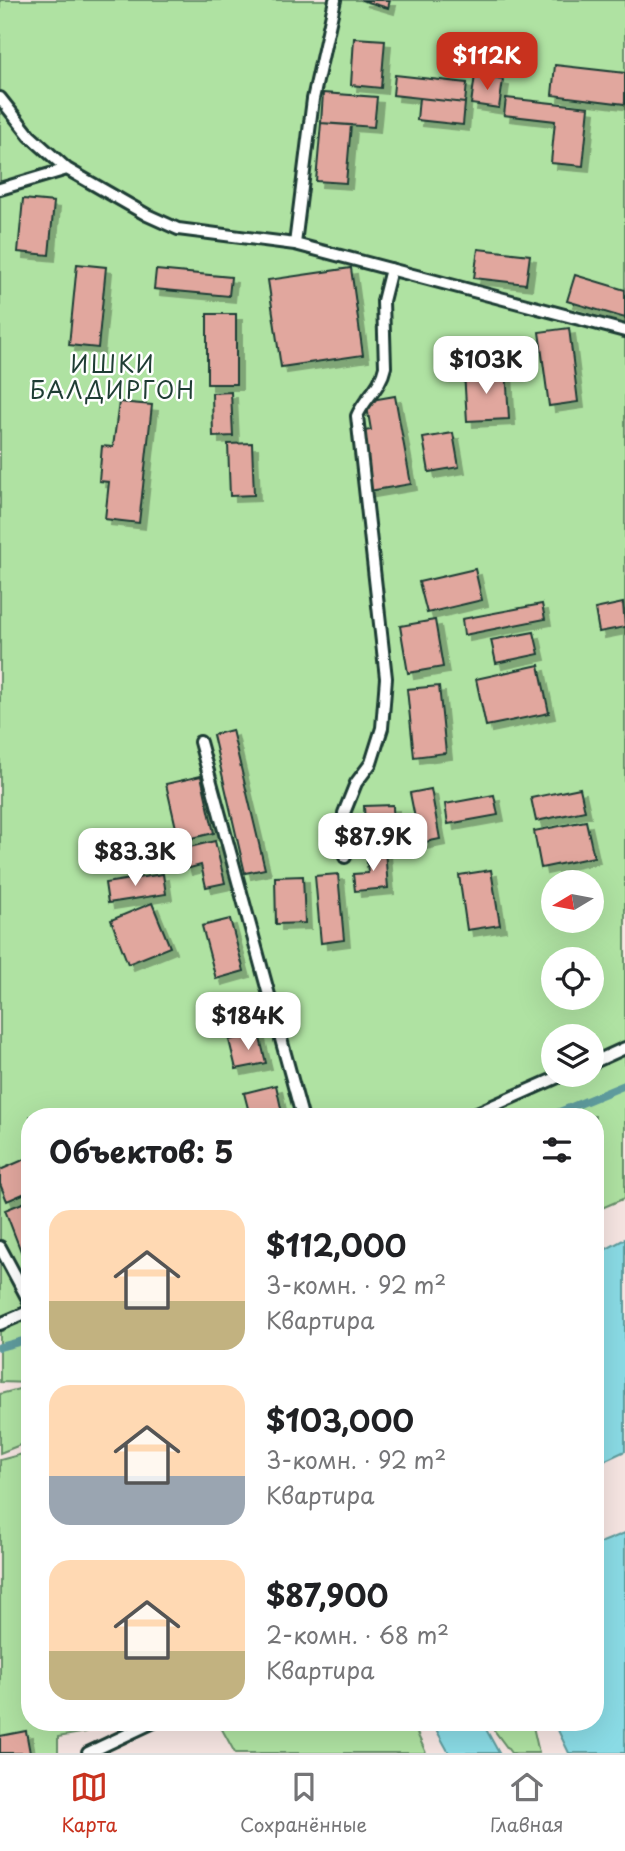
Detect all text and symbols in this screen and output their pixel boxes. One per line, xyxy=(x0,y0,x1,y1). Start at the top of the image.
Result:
pin: $112K xyxy=(438,32,536,92)
text: $112K xyxy=(453,37,521,72)
pin: $103K xyxy=(437,336,535,396)
text: $103K xyxy=(449,341,523,376)
district label: ИШКИ БАЛДИРГОН xyxy=(30,346,196,407)
pin: $87.9K xyxy=(316,814,430,873)
text: $87.9K xyxy=(334,818,412,853)
pin: $83.3K xyxy=(78,828,192,888)
text: $83.3K xyxy=(94,833,176,868)
north arrow xyxy=(541,870,604,933)
map controls xyxy=(541,870,604,1087)
button: locate xyxy=(541,947,604,1010)
pin: $184K xyxy=(199,992,297,1052)
text: $184K xyxy=(212,997,284,1032)
button: layers xyxy=(541,1024,604,1087)
text: Объектов: 5 xyxy=(49,1128,234,1173)
icon: filters xyxy=(538,1131,576,1169)
text: $112,000 xyxy=(266,1222,406,1267)
icon: home xyxy=(105,1238,189,1322)
text: 3-комн. · 92 m² xyxy=(266,1267,446,1302)
text: Квартира xyxy=(266,1302,374,1337)
text: $103,000 xyxy=(266,1397,414,1442)
icon: home xyxy=(105,1413,189,1497)
text: 3-комн. · 92 m² xyxy=(266,1442,446,1477)
text: Квартира xyxy=(266,1477,374,1512)
text: $87,900 xyxy=(266,1572,388,1617)
icon: home xyxy=(105,1588,189,1672)
text: 2-комн. · 68 m² xyxy=(266,1617,449,1652)
text: Квартира xyxy=(266,1652,374,1687)
tab: Карта xyxy=(61,1768,117,1838)
tab: Сохранённые xyxy=(240,1768,367,1838)
tab: Главная xyxy=(490,1768,564,1838)

